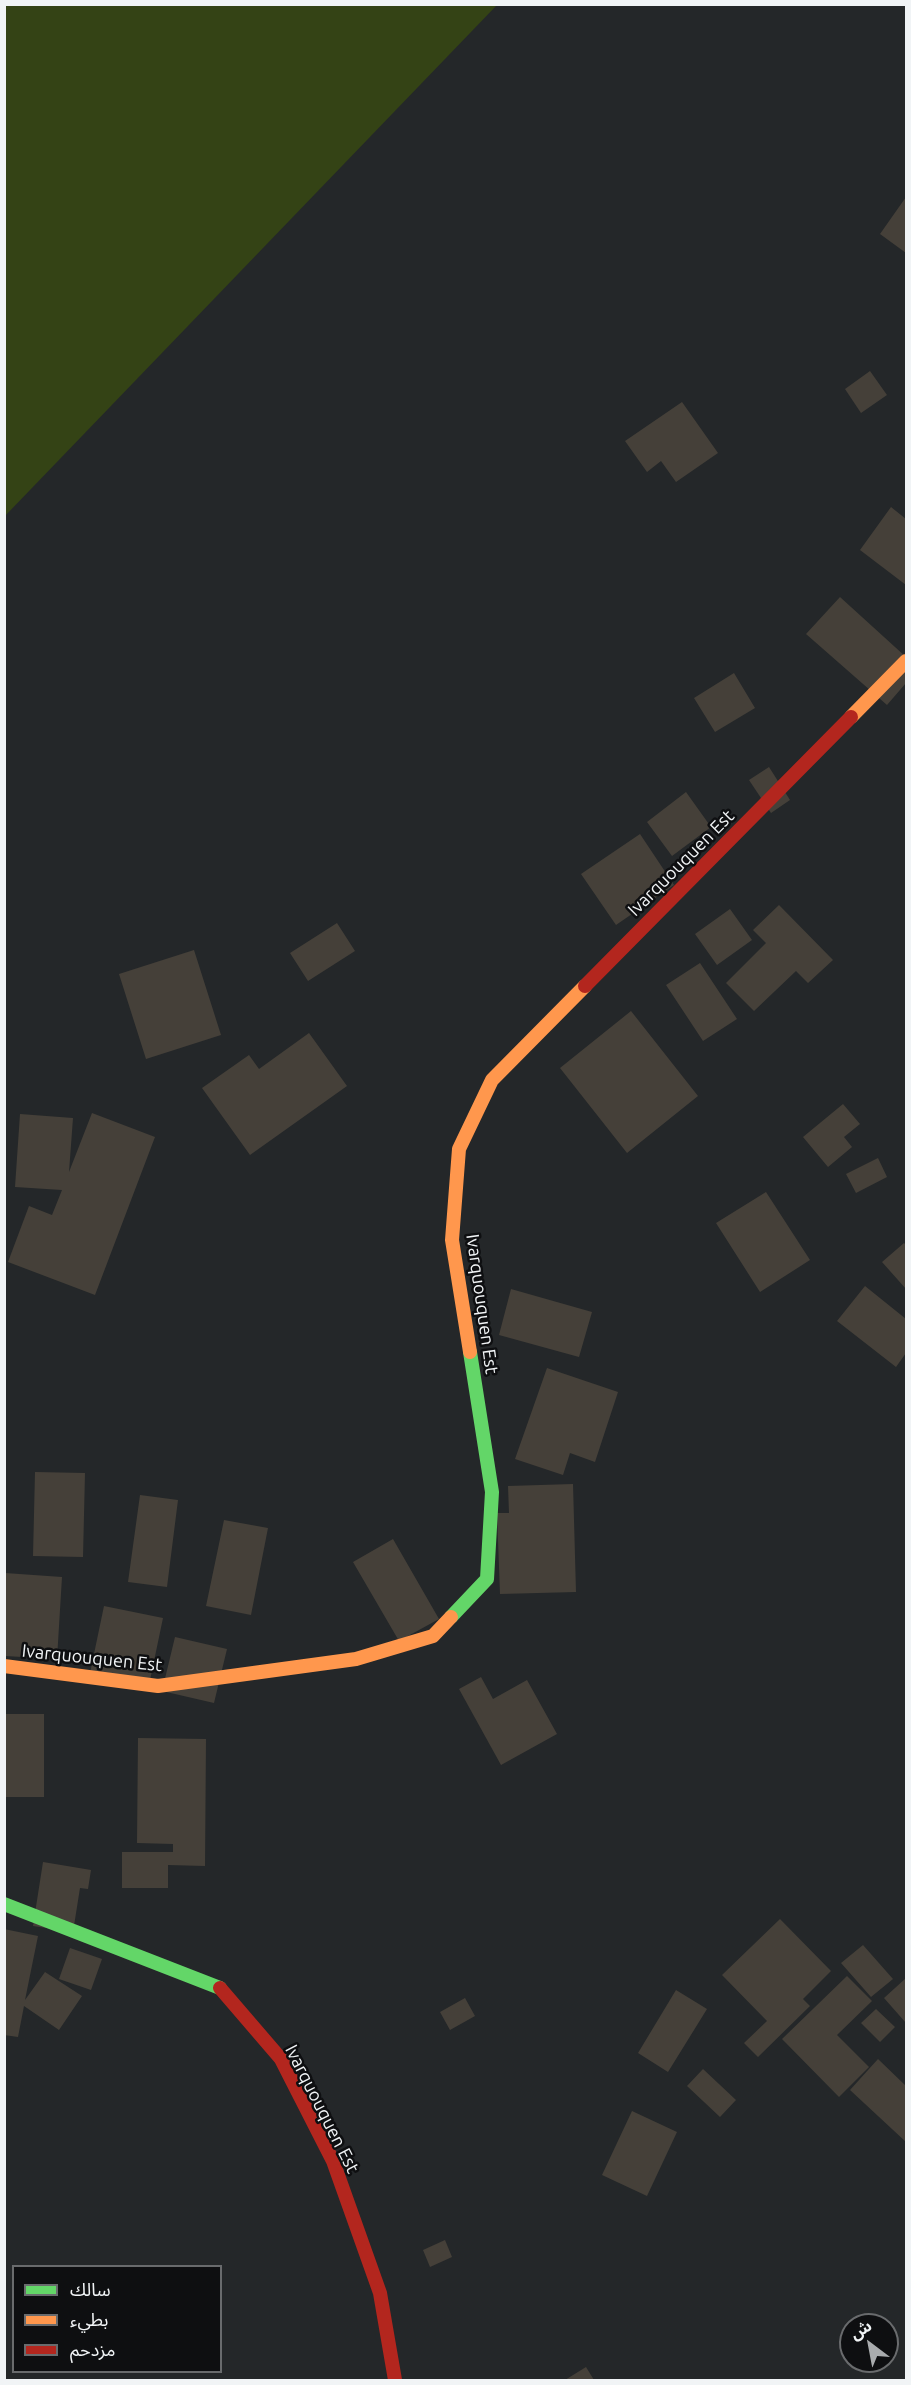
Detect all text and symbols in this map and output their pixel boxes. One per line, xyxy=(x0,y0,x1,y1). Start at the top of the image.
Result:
street label: Ivarquouquen Est xyxy=(623,805,739,921)
street label: Ivarquouquen Est xyxy=(461,1233,503,1375)
street label: Ivarquouquen Est xyxy=(21,1640,163,1676)
street label: Ivarquouquen Est xyxy=(280,2041,364,2177)
legend xyxy=(12,2265,222,2373)
text: سالك xyxy=(70,2279,111,2299)
text: بطيء xyxy=(70,2309,108,2329)
north arrow xyxy=(839,2313,899,2373)
text: ش xyxy=(846,2316,875,2343)
text: مزدحم xyxy=(70,2339,115,2359)

